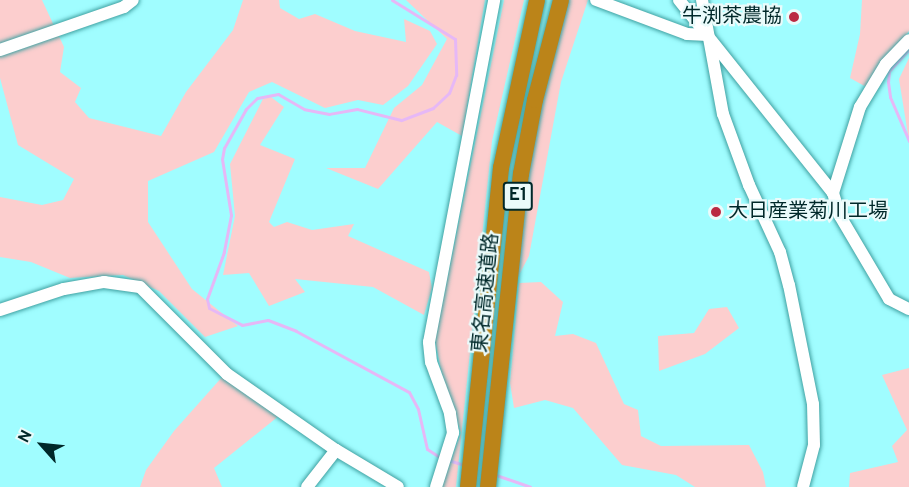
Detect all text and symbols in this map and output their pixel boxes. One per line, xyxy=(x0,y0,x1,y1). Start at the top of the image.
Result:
place label: 牛渕茶農協 xyxy=(682,5,782,29)
marker: 牛渕茶農協 xyxy=(787,10,801,24)
road number: E1 xyxy=(502,181,534,211)
place label: 大日産業菊川工場 xyxy=(728,200,888,224)
marker: 大日産業菊川工場 xyxy=(709,205,723,219)
street label: 東名高速道路 xyxy=(469,232,505,354)
north arrow xyxy=(12,415,72,475)
text: N xyxy=(14,427,37,446)

